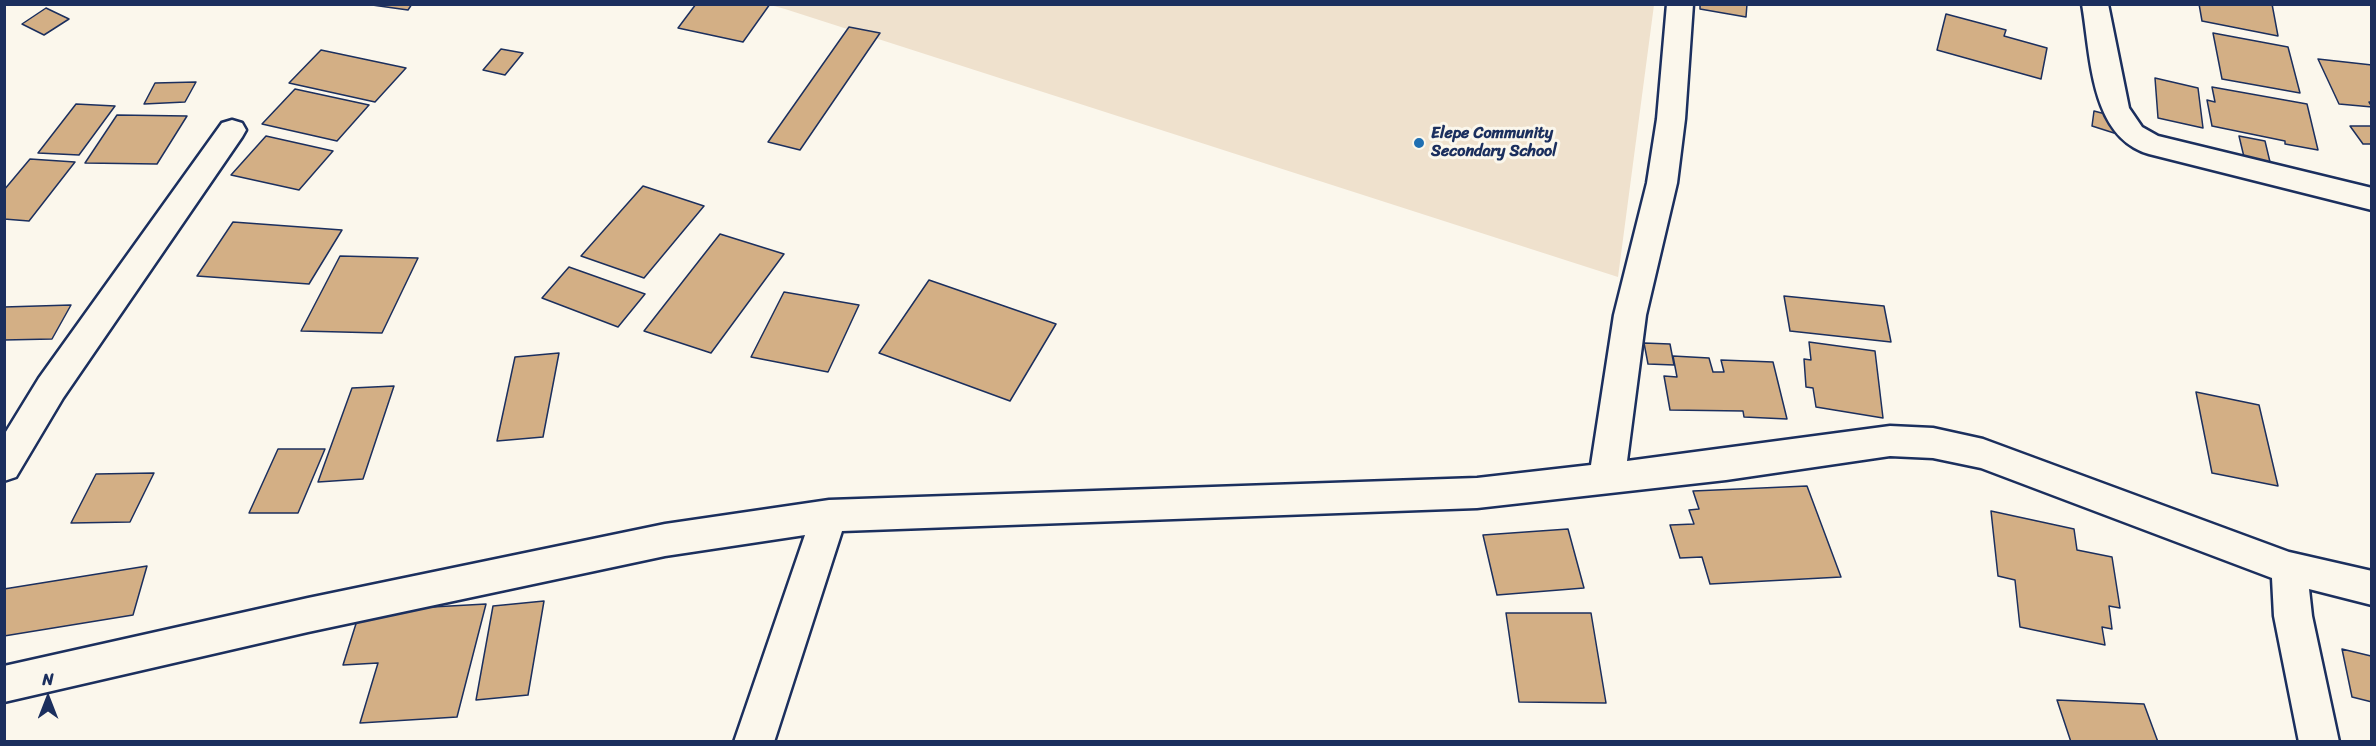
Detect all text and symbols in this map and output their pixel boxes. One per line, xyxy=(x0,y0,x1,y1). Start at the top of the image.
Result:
place label: Elepe Community Secondary School xyxy=(1431,124,1557,162)
marker: Elepe Community Secondary School xyxy=(1412,136,1426,150)
text: N xyxy=(42,665,54,694)
north arrow xyxy=(18,668,78,728)

